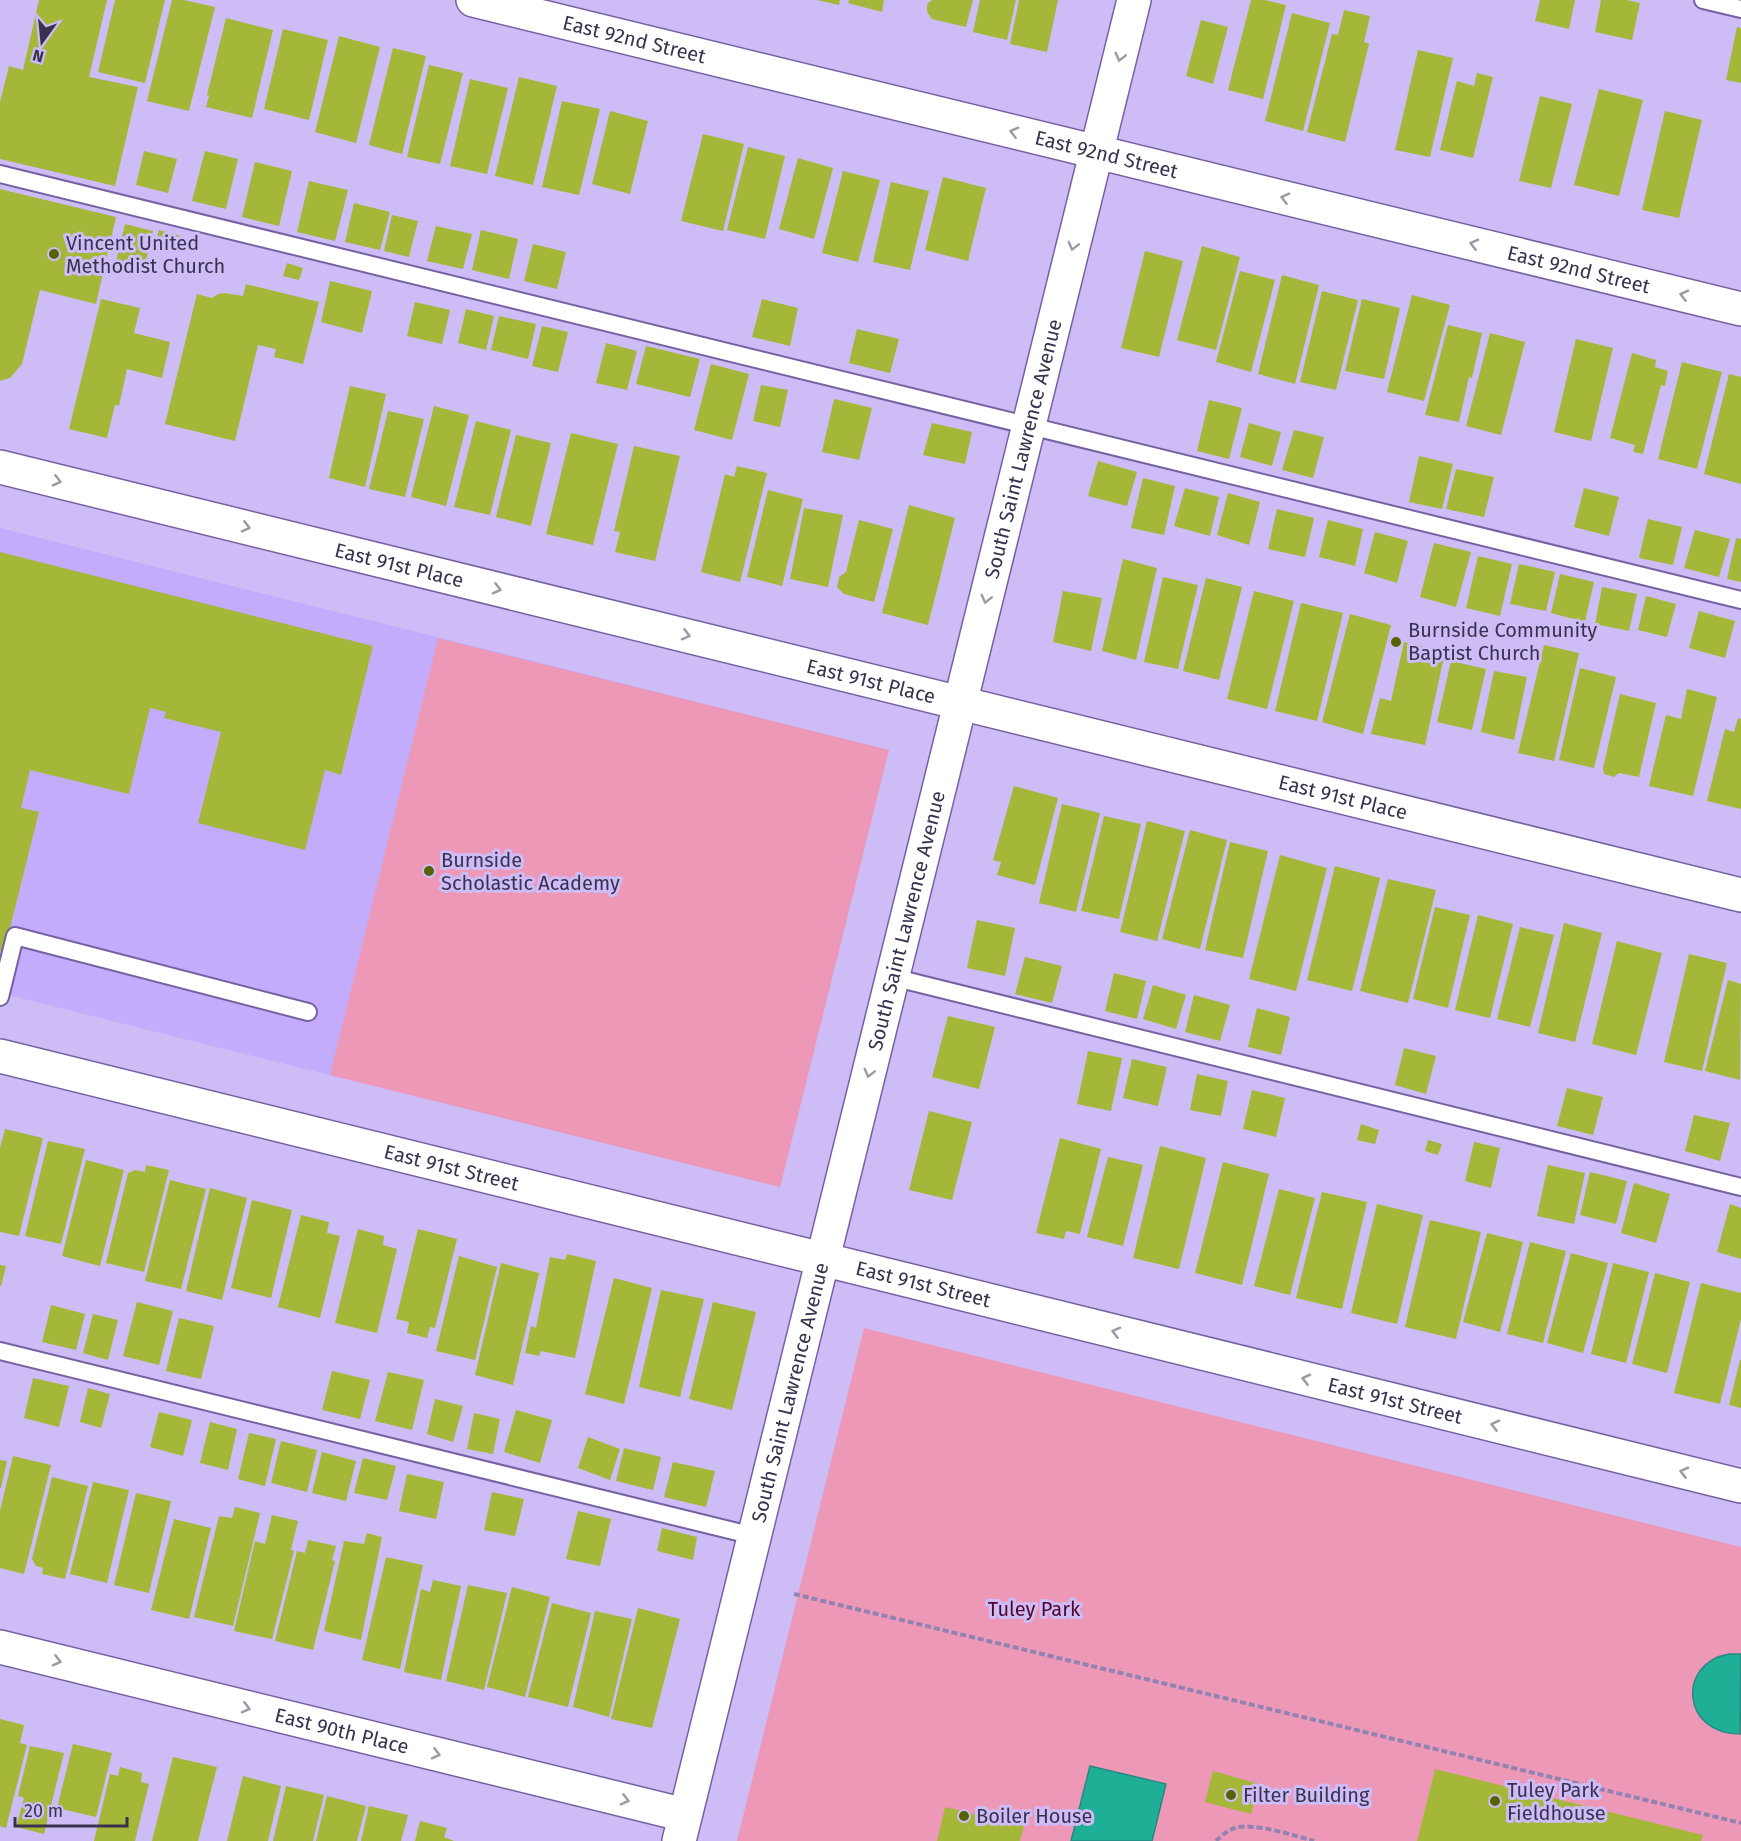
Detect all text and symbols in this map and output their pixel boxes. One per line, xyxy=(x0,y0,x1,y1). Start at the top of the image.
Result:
street label: East 92nd Street xyxy=(560,10,709,68)
north arrow xyxy=(12,12,72,72)
text: N xyxy=(31,45,46,67)
one-way arrow xyxy=(1114,52,1127,62)
street label: East 92nd Street xyxy=(1033,125,1181,184)
one-way arrow xyxy=(1009,126,1019,139)
one-way arrow xyxy=(1280,193,1290,206)
place label: Vincent United Methodist Church xyxy=(66,231,225,278)
one-way arrow xyxy=(1470,239,1480,252)
street label: East 92nd Street xyxy=(1505,240,1653,299)
one-way arrow xyxy=(1067,241,1080,251)
marker: Vincent United Methodist Church xyxy=(47,247,61,261)
one-way arrow xyxy=(1679,290,1689,303)
street label: South Saint Lawrence Avenue xyxy=(979,317,1067,581)
one-way arrow xyxy=(52,473,62,486)
one-way arrow xyxy=(241,520,251,533)
street label: East 91st Place xyxy=(332,538,466,593)
one-way arrow xyxy=(491,581,501,594)
one-way arrow xyxy=(980,593,993,603)
place label: Burnside Community Baptist Church xyxy=(1408,618,1597,665)
one-way arrow xyxy=(681,628,691,641)
marker: Burnside Community Baptist Church xyxy=(1389,635,1403,649)
street label: East 91st Place xyxy=(804,654,938,709)
street label: East 91st Place xyxy=(1276,770,1410,825)
street label: South Saint Lawrence Avenue xyxy=(863,788,950,1053)
place label: Burnside Scholastic Academy xyxy=(441,848,620,895)
marker: Burnside Scholastic Academy xyxy=(422,864,436,878)
one-way arrow xyxy=(863,1068,876,1078)
street label: East 91st Street xyxy=(382,1139,522,1196)
street label: East 91st Street xyxy=(853,1256,994,1312)
street label: South Saint Lawrence Avenue xyxy=(746,1260,833,1525)
one-way arrow xyxy=(1111,1326,1121,1339)
street label: East 91st Street xyxy=(1325,1372,1466,1429)
one-way arrow xyxy=(1301,1373,1311,1386)
one-way arrow xyxy=(1490,1420,1500,1433)
one-way arrow xyxy=(1679,1467,1689,1480)
park label: Tuley Park xyxy=(988,1597,1081,1621)
one-way arrow xyxy=(52,1654,62,1667)
one-way arrow xyxy=(241,1700,251,1713)
street label: East 90th Place xyxy=(272,1703,411,1759)
one-way arrow xyxy=(430,1747,440,1760)
place label: Tuley Park Fieldhouse xyxy=(1507,1778,1606,1825)
place label: Filter Building xyxy=(1243,1783,1370,1807)
marker: Filter Building xyxy=(1224,1788,1238,1802)
scale bar xyxy=(15,1790,128,1828)
one-way arrow xyxy=(620,1793,630,1806)
marker: Tuley Park Fieldhouse xyxy=(1488,1794,1502,1808)
text: 20 m xyxy=(24,1800,63,1822)
place label: Boiler House xyxy=(976,1804,1092,1828)
marker: Boiler House xyxy=(957,1809,971,1823)

